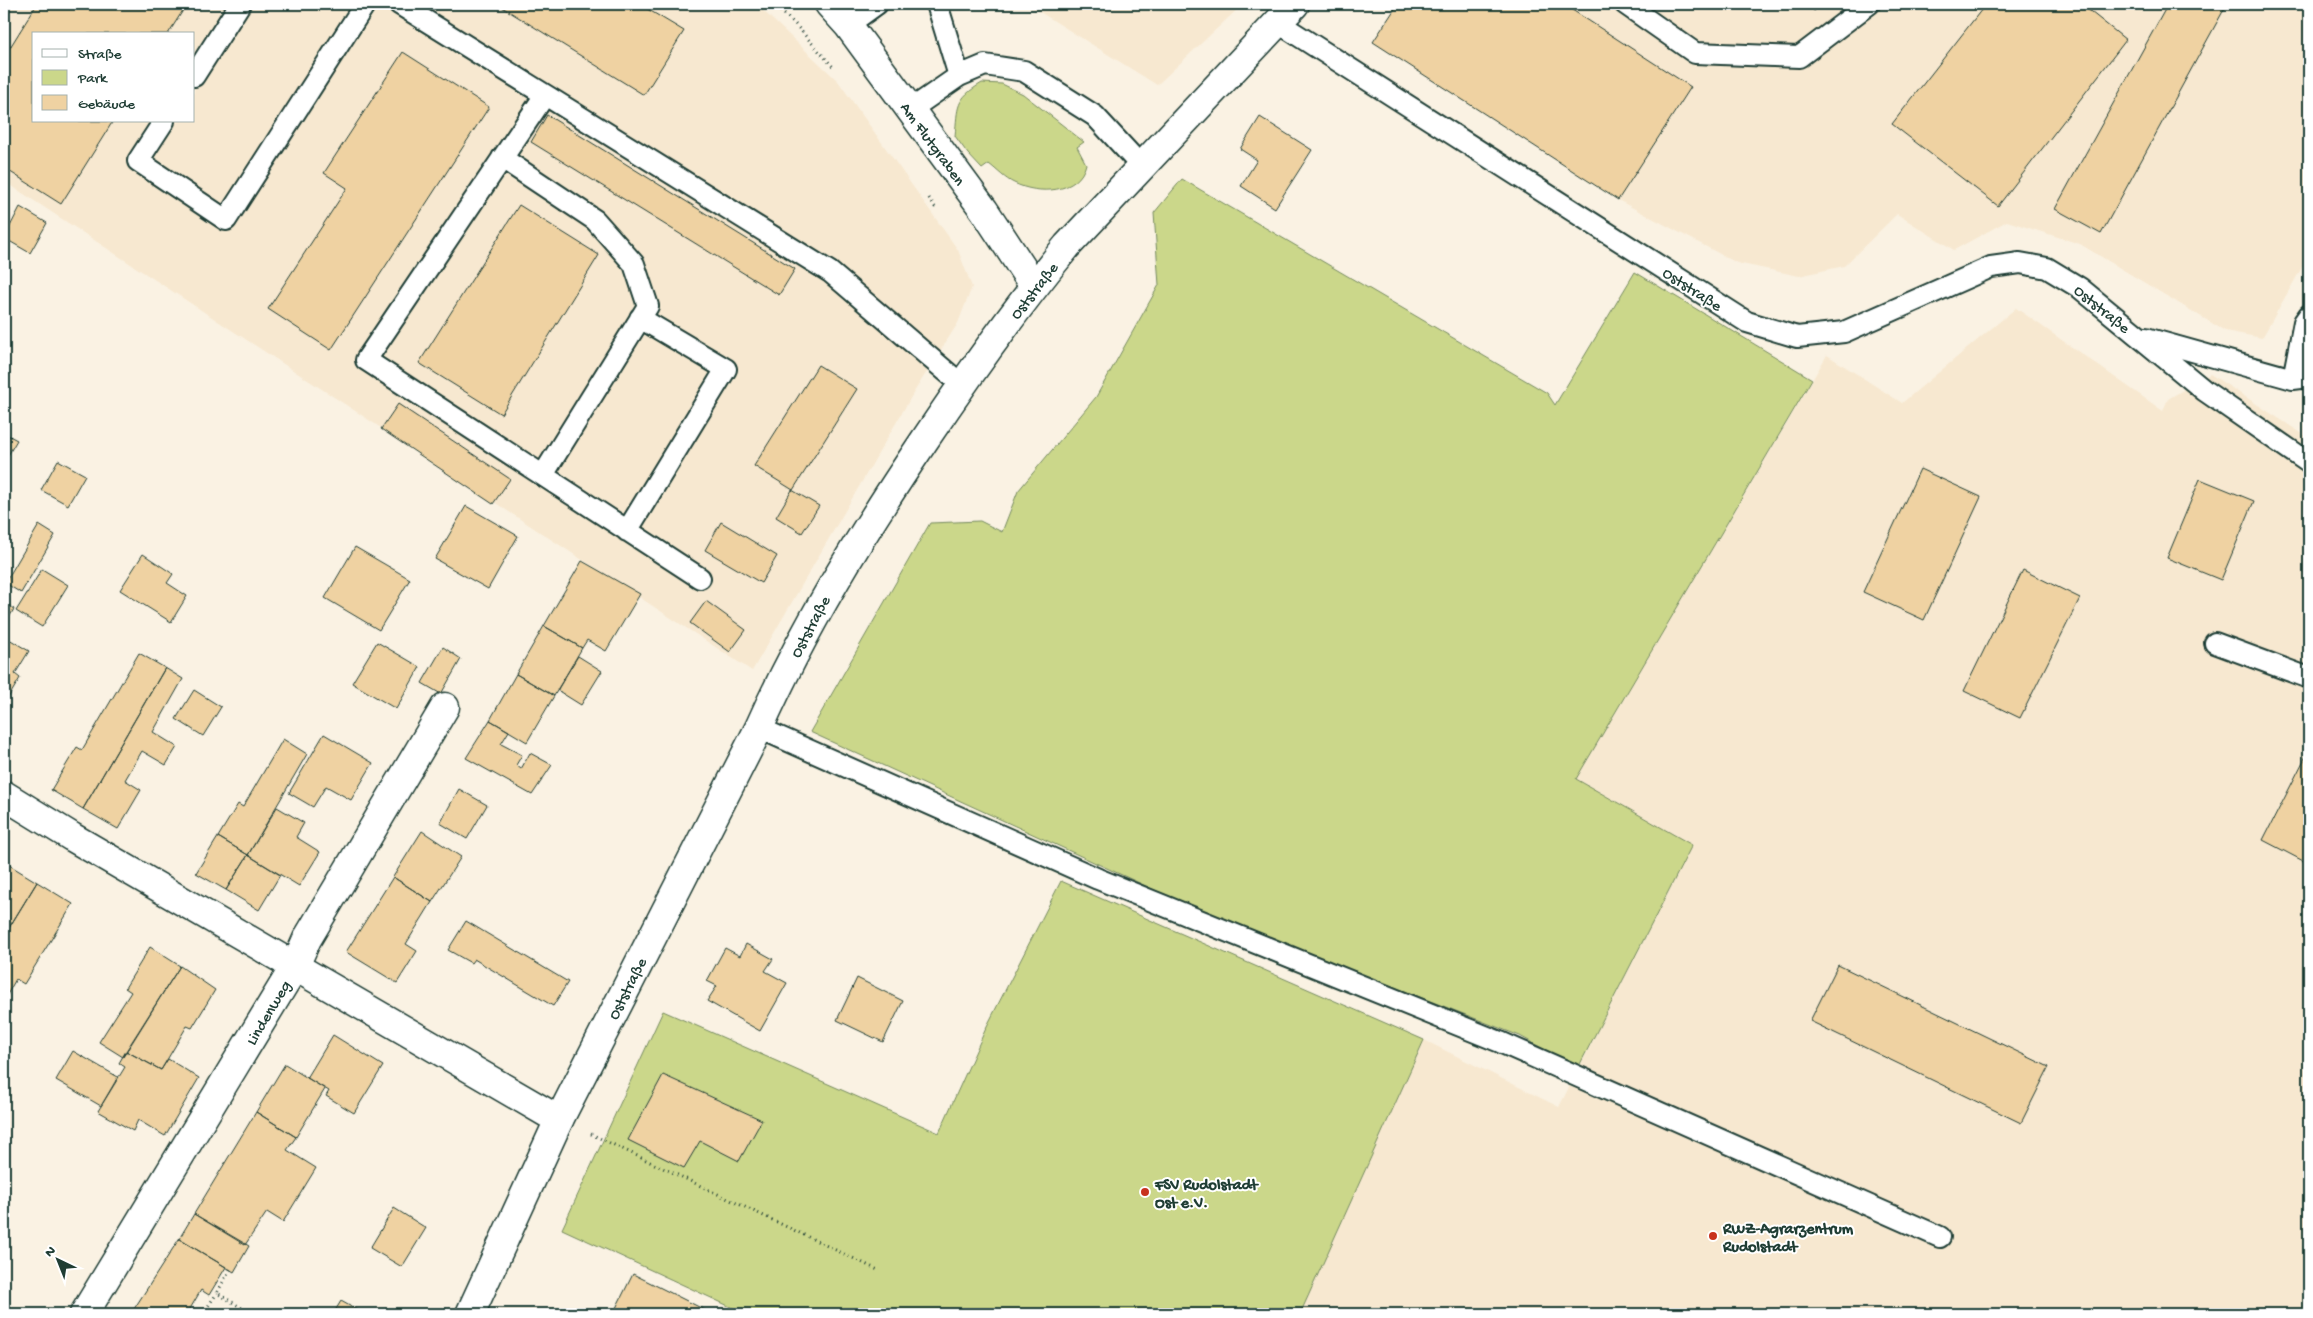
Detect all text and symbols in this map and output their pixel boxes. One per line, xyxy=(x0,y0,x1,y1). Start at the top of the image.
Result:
legend xyxy=(32,32,195,122)
text: Straße xyxy=(78,46,122,64)
text: Park xyxy=(77,70,108,88)
text: Gebäude xyxy=(78,96,135,114)
street label: Am Flutgraben xyxy=(895,100,968,191)
street label: Oststraße xyxy=(1008,259,1064,324)
street label: Oststraße xyxy=(1658,265,1725,318)
street label: Oststraße xyxy=(2069,282,2133,340)
street label: Oststraße xyxy=(788,593,837,662)
street label: Oststraße xyxy=(605,955,653,1024)
street label: Lindenweg xyxy=(243,978,297,1050)
place label: FSV Rudolstadt Ost e.V. xyxy=(1154,1177,1259,1214)
marker: FSV Rudolstadt Ost e.V. xyxy=(1139,1186,1151,1198)
place label: RWZ-Agrarzentrum Rudolstadt xyxy=(1722,1221,1854,1258)
marker: RWZ-Agrarzentrum Rudolstadt xyxy=(1707,1230,1719,1242)
north arrow xyxy=(32,1236,82,1286)
text: N xyxy=(42,1243,60,1262)

